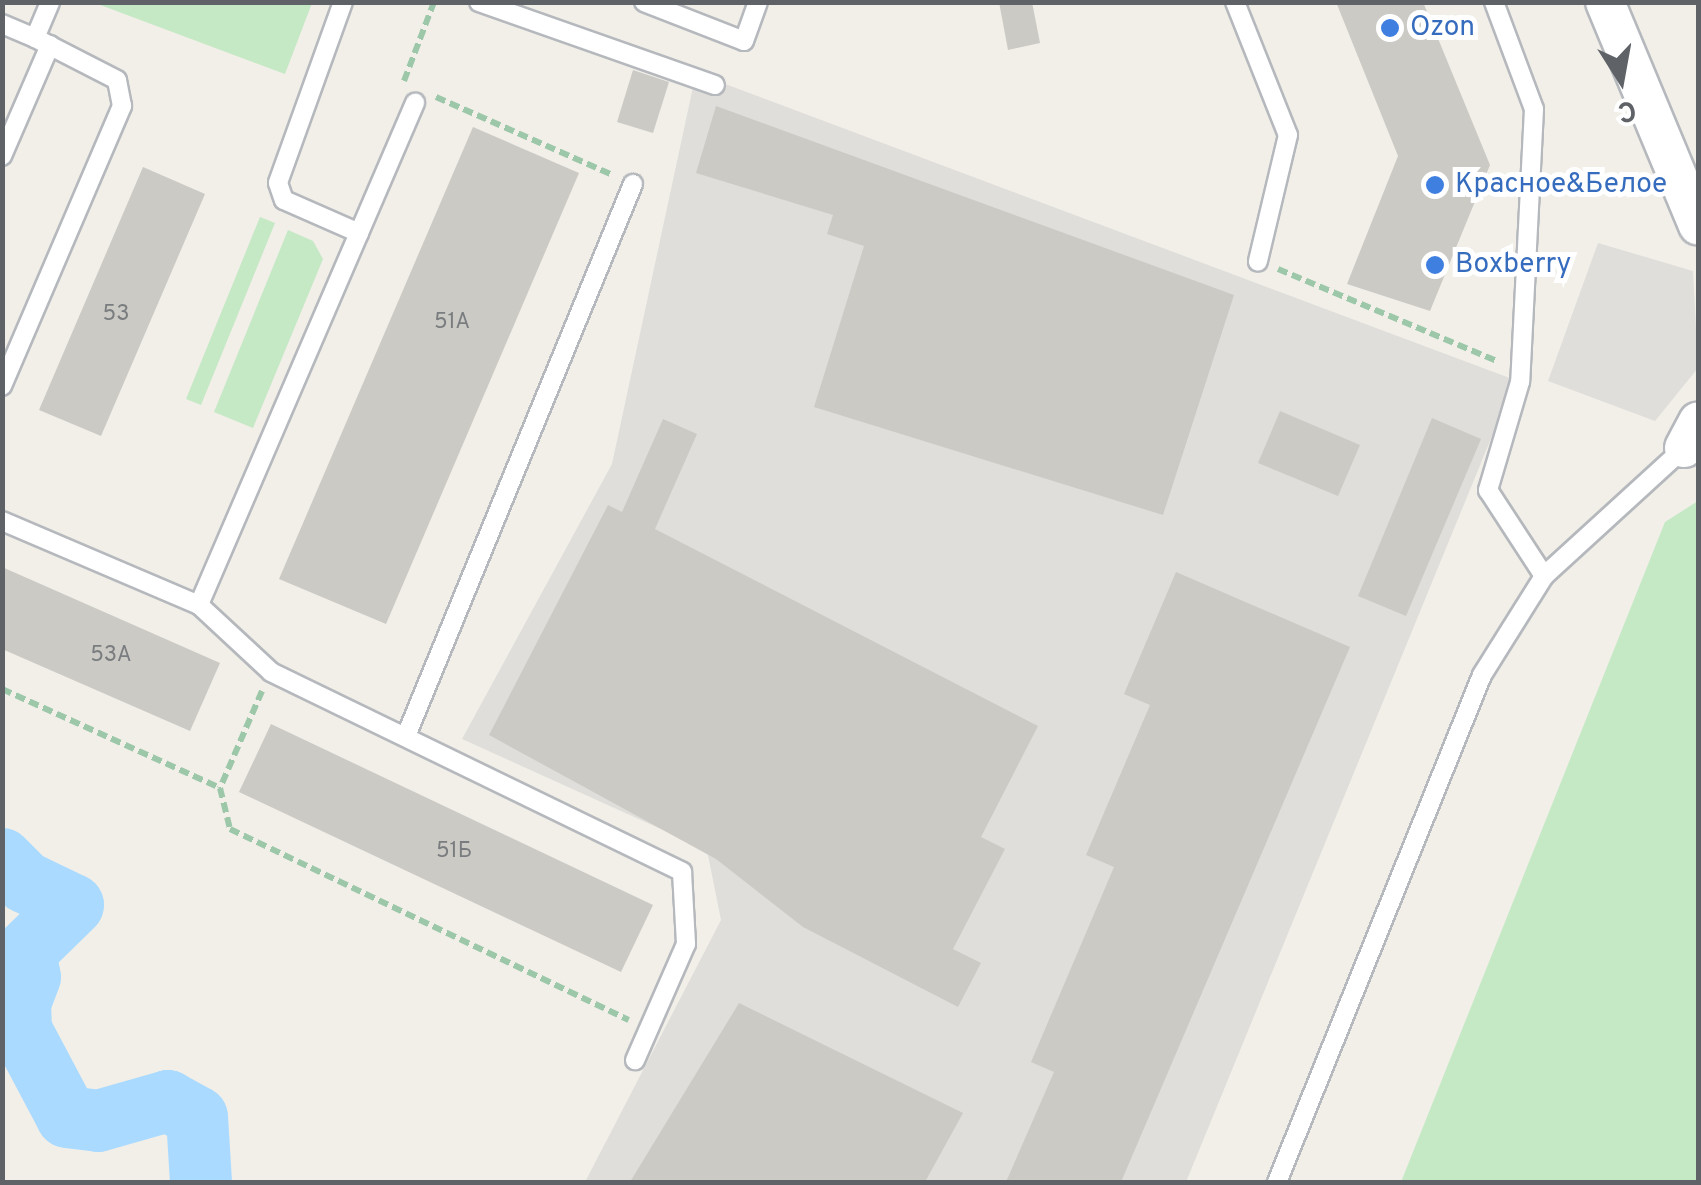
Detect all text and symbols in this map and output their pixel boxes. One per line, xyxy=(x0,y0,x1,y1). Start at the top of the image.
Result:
place label: Ozon xyxy=(1410,11,1475,45)
marker: Ozon xyxy=(1379,17,1401,39)
north arrow xyxy=(1571,30,1671,130)
text: С xyxy=(1615,90,1639,129)
place label: Красное&Белое xyxy=(1455,168,1667,202)
marker: Красное&Белое xyxy=(1424,174,1446,196)
place label: Boxberry xyxy=(1455,248,1571,282)
marker: Boxberry xyxy=(1424,254,1446,276)
house number: 53 xyxy=(103,302,129,328)
house number: 51А xyxy=(434,310,470,336)
house number: 53А xyxy=(90,643,132,669)
house number: 51Б xyxy=(436,839,472,865)

